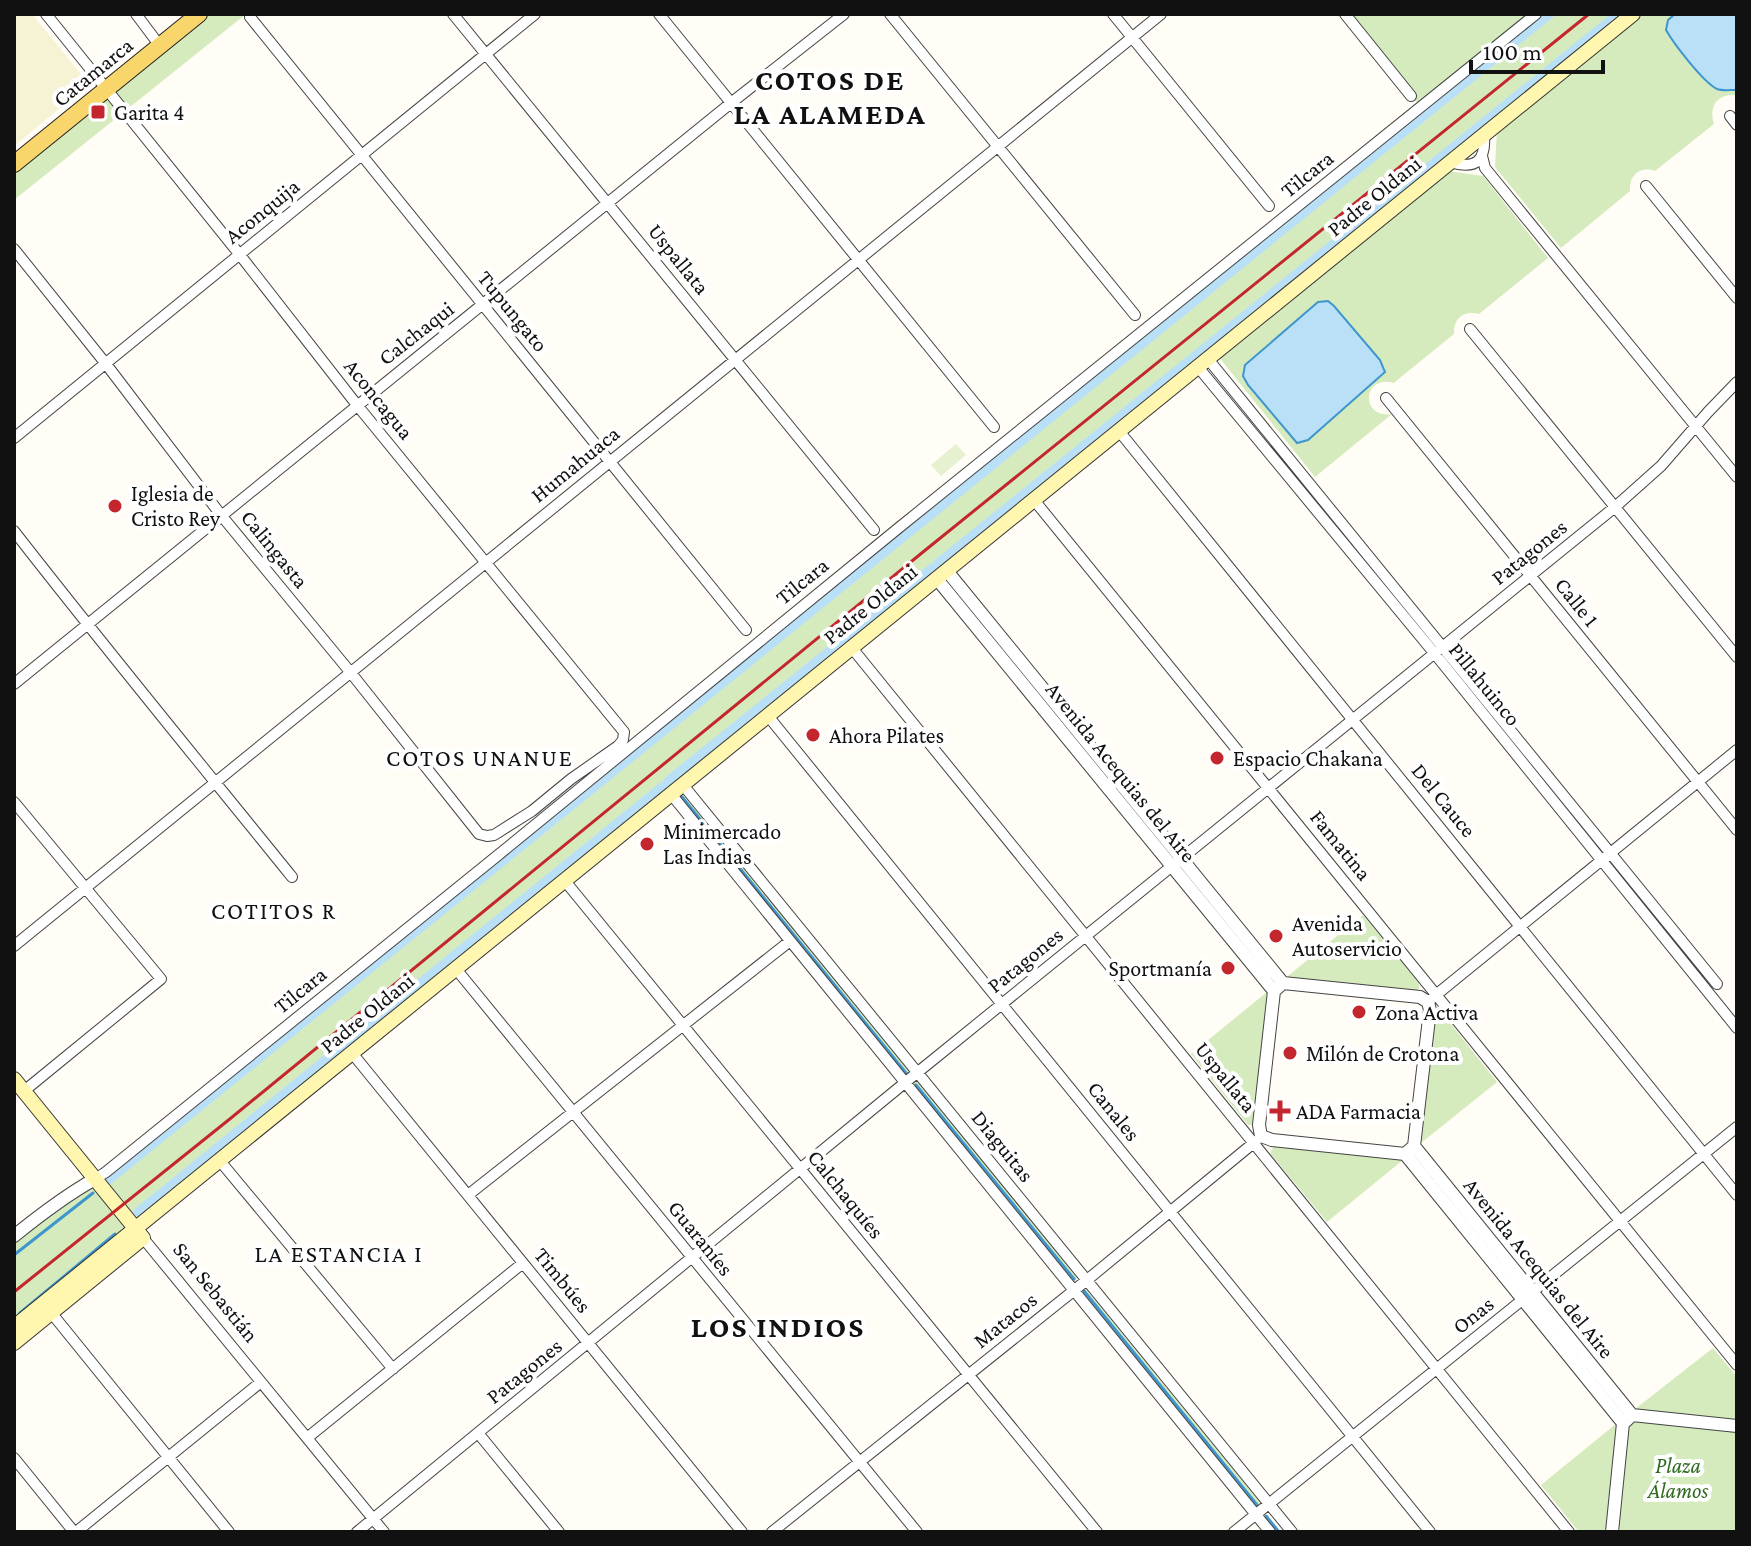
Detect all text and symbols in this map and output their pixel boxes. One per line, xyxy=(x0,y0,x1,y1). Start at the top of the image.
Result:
scale bar xyxy=(1471,24,1603,74)
street label: Catamarca xyxy=(48,32,138,112)
text: 100 m xyxy=(1483,38,1542,65)
district label: COTOS DE LA ALAMEDA xyxy=(733,63,927,130)
place label: Garita 4 xyxy=(114,100,184,125)
marker: Garita 4 xyxy=(89,103,107,121)
street label: Tilcara xyxy=(1276,145,1338,203)
street label: Padre Oldani xyxy=(1322,150,1426,241)
street label: Aconquija xyxy=(220,173,304,249)
street label: Uspallata xyxy=(643,219,715,299)
street label: Tupungato xyxy=(473,265,553,357)
street label: Calchaqui xyxy=(373,296,459,370)
street label: Aconcagua xyxy=(339,354,419,444)
street label: Humahuaca xyxy=(526,421,624,507)
place label: Iglesia de Cristo Rey xyxy=(131,481,221,531)
marker: Iglesia de Cristo Rey xyxy=(106,497,124,515)
street label: Calingasta xyxy=(236,505,314,593)
street label: Patagones xyxy=(1486,514,1572,590)
street label: Tilcara xyxy=(771,552,833,610)
street label: Padre Oldani xyxy=(818,558,922,649)
street label: Calle 1 xyxy=(1550,572,1604,632)
street label: Pillahuinco xyxy=(1444,637,1526,731)
street label: Avenida Acequias del Aire xyxy=(1041,677,1201,867)
place label: Ahora Pilates xyxy=(829,723,944,748)
marker: Ahora Pilates xyxy=(804,726,822,744)
district label: COTOS UNANUE xyxy=(386,744,574,771)
place label: Espacio Chakana xyxy=(1233,746,1383,771)
marker: Espacio Chakana xyxy=(1208,749,1226,767)
street label: Del Cauce xyxy=(1407,758,1481,842)
street label: Famatina xyxy=(1305,805,1377,885)
place label: Minimercado Las Indias xyxy=(663,819,781,869)
marker: Minimercado Las Indias xyxy=(638,835,656,853)
district label: COTITOS R xyxy=(211,897,337,924)
place label: Avenida Autoservicio xyxy=(1292,911,1402,961)
street label: Patagones xyxy=(982,922,1068,998)
marker: Avenida Autoservicio xyxy=(1267,927,1285,945)
place label: Sportmanía xyxy=(1109,956,1212,981)
marker: Sportmanía xyxy=(1219,959,1237,977)
street label: Tilcara xyxy=(269,961,331,1019)
street label: Padre Oldani xyxy=(315,967,419,1058)
place label: Zona Activa xyxy=(1375,1000,1478,1025)
marker: Zona Activa xyxy=(1350,1003,1368,1021)
street label: Uspallata xyxy=(1190,1037,1262,1117)
place label: Milón de Crotona xyxy=(1306,1041,1459,1066)
marker: Milón de Crotona xyxy=(1281,1044,1299,1062)
street label: Canales xyxy=(1083,1076,1145,1146)
place label: ADA Farmacia xyxy=(1296,1099,1421,1124)
marker: ADA Farmacia xyxy=(1271,1102,1289,1120)
street label: Diaguitas xyxy=(967,1105,1039,1187)
street label: Calchaquíes xyxy=(803,1145,889,1243)
street label: Avenida Acequias del Aire xyxy=(1459,1173,1619,1363)
street label: Guaraníes xyxy=(663,1195,739,1281)
street label: San Sebastián xyxy=(168,1237,264,1347)
district label: LA ESTANCIA I xyxy=(255,1240,423,1267)
street label: Timbúes xyxy=(529,1242,597,1318)
street label: Matacos xyxy=(968,1287,1042,1353)
street label: Onas xyxy=(1448,1291,1498,1339)
district label: LOS INDIOS xyxy=(691,1310,865,1343)
street label: Patagones xyxy=(481,1333,567,1409)
park label: Plaza Álamos xyxy=(1647,1453,1708,1503)

